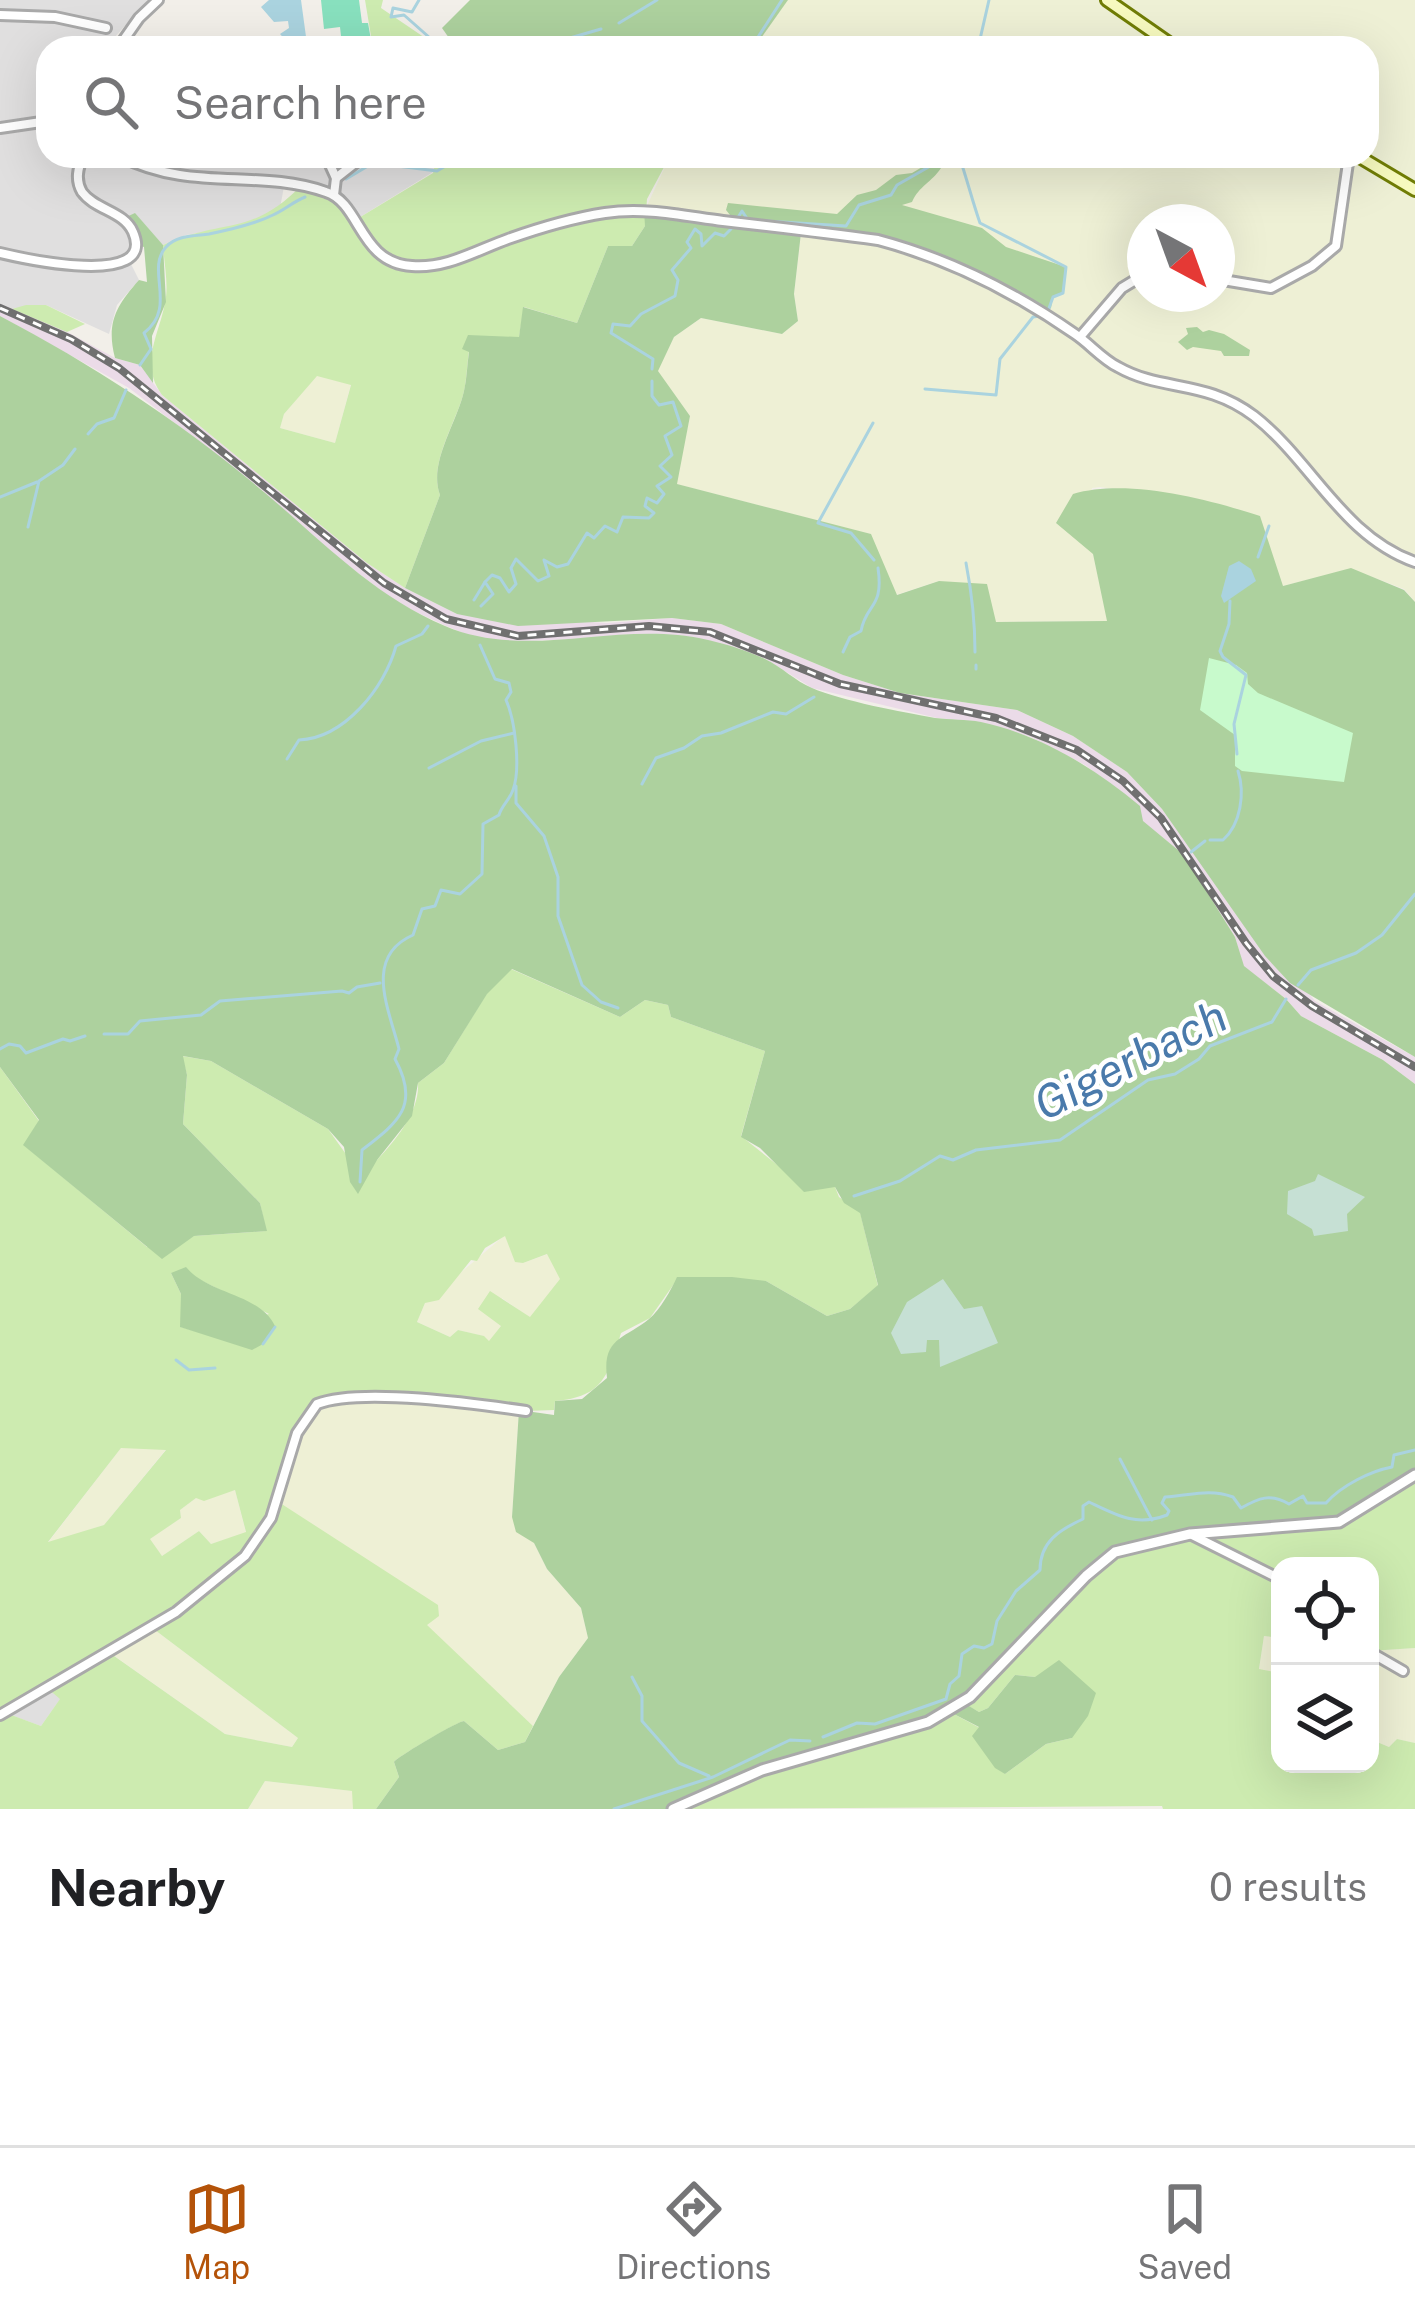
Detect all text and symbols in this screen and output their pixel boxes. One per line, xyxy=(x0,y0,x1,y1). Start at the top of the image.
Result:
search box xyxy=(36,36,1379,168)
icon: search xyxy=(78,69,144,135)
text: Search here xyxy=(174,76,427,129)
north arrow xyxy=(1127,204,1235,312)
water label: Gigerbach xyxy=(1025,989,1235,1131)
map controls xyxy=(1271,1557,1379,1773)
button: locate xyxy=(1271,1557,1379,1665)
button: layers xyxy=(1271,1665,1379,1773)
text: Nearby xyxy=(48,1858,225,1917)
text: 0 results xyxy=(1209,1864,1367,1910)
tab: Map xyxy=(183,2176,250,2286)
tab: Directions xyxy=(616,2176,771,2286)
tab: Saved xyxy=(1138,2176,1232,2286)

